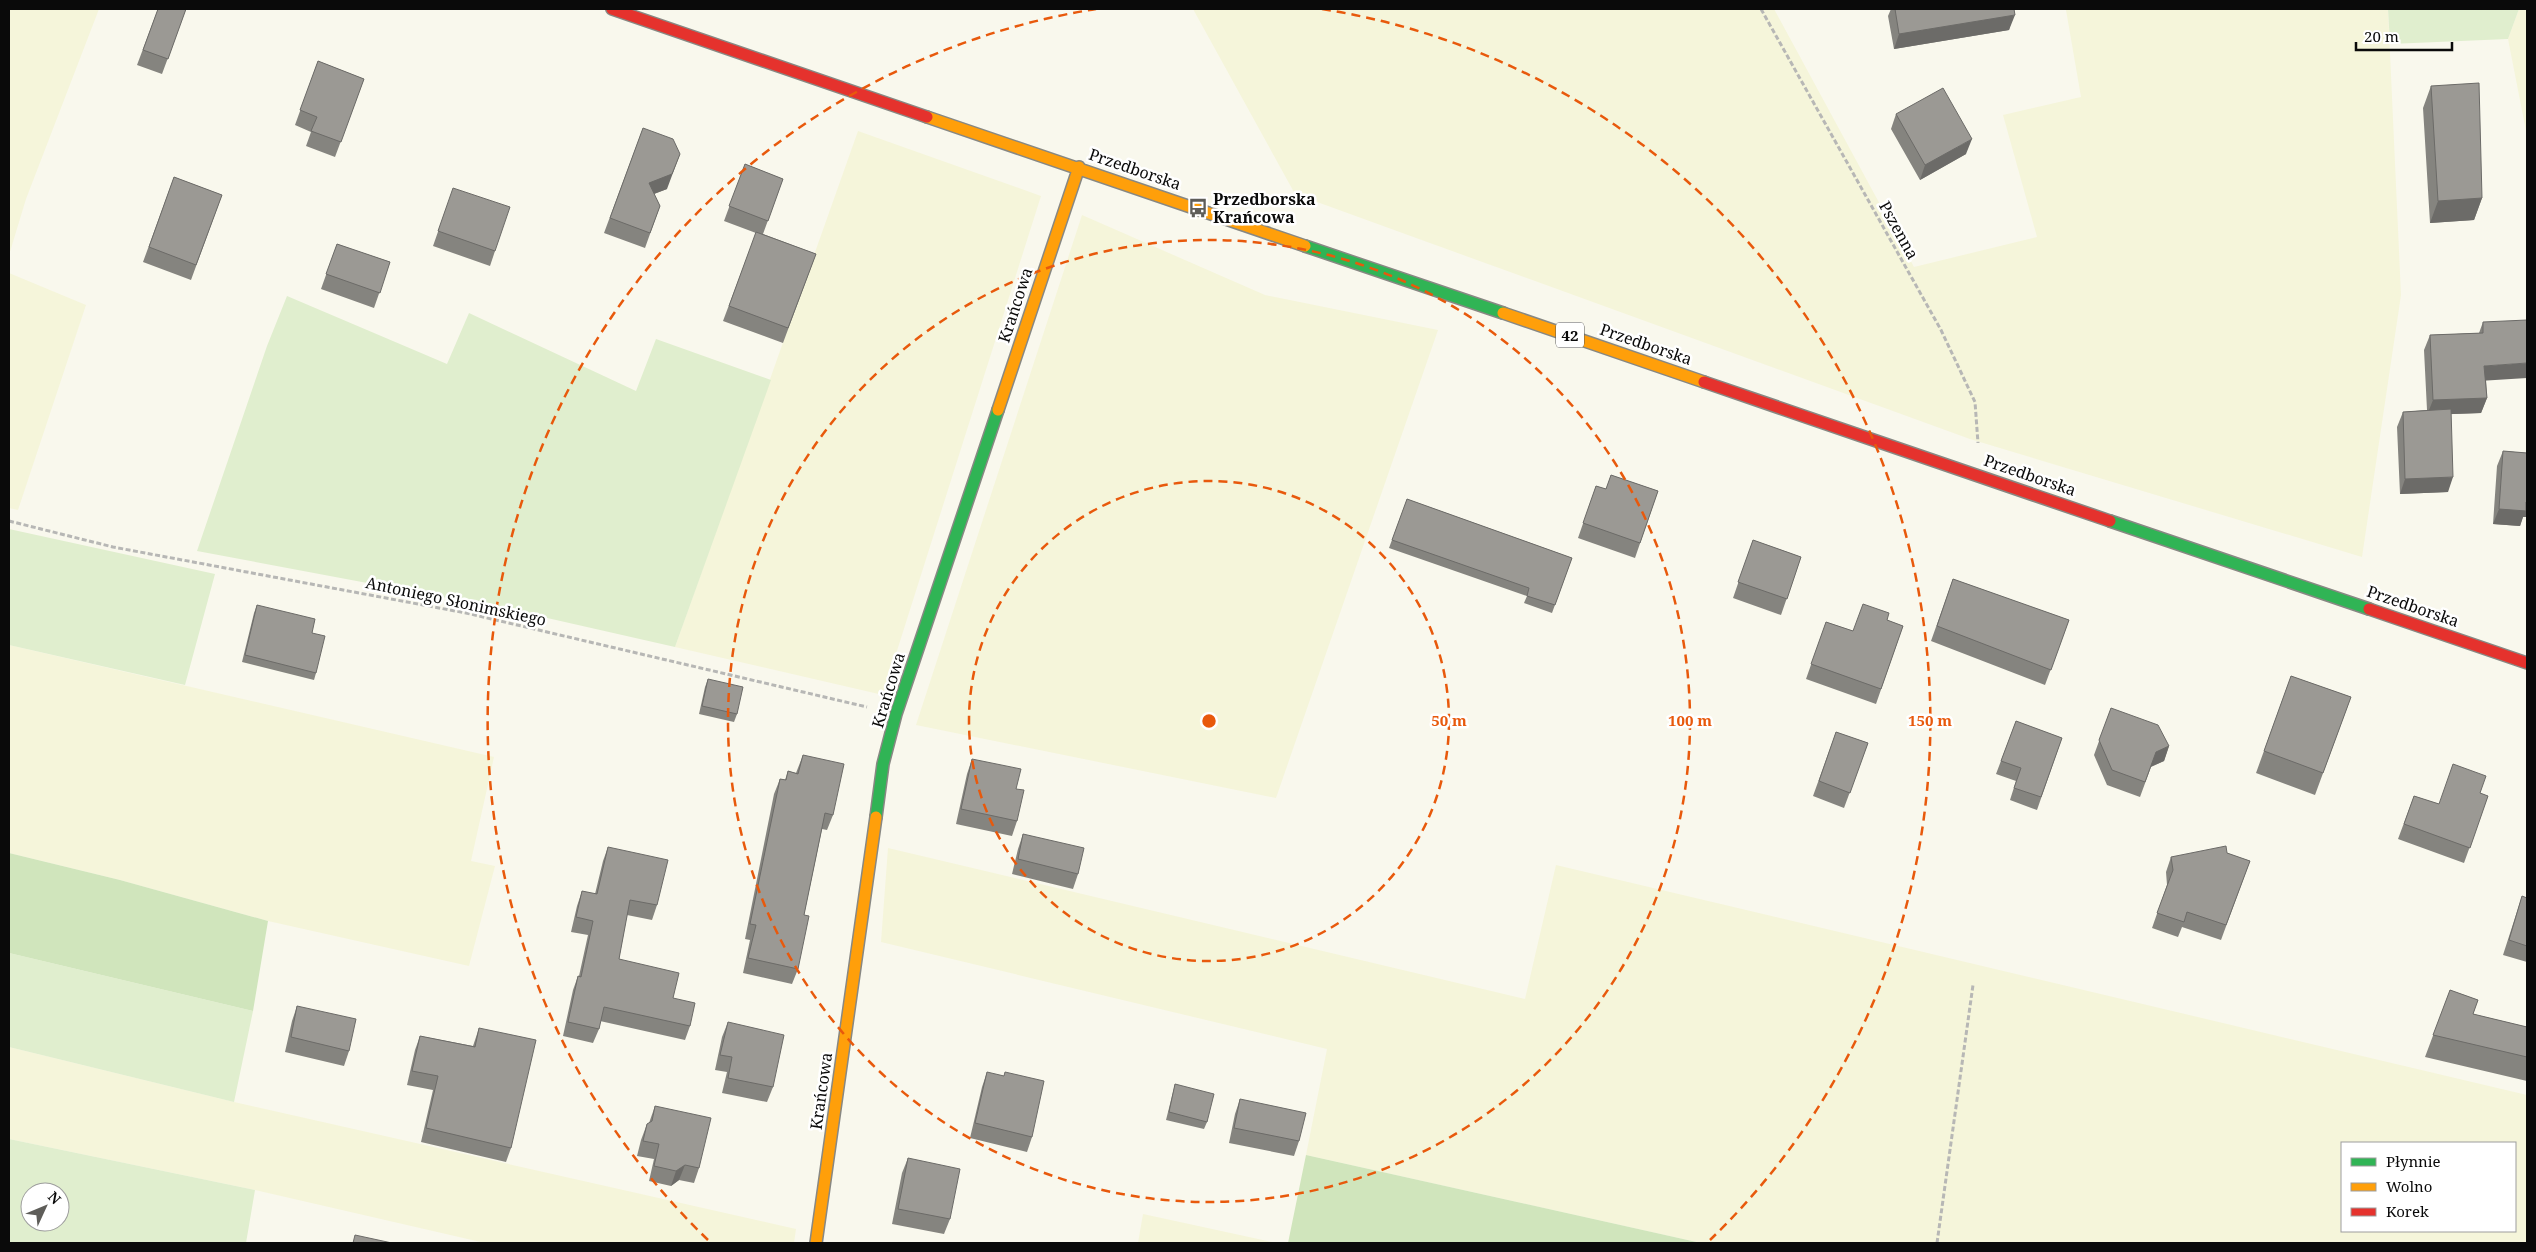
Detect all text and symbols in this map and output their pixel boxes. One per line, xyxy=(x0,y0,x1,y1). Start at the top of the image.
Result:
scale bar xyxy=(2356,20,2452,52)
text: 20 m xyxy=(2364,26,2399,46)
street label: Przedborska xyxy=(1086,143,1184,195)
place label: Przedborska Krańcowa xyxy=(1213,188,1316,228)
bus stop icon: Przedborska Krańcowa xyxy=(1187,197,1209,219)
street label: Pszenna xyxy=(1874,197,1924,263)
street label: Krańcowa xyxy=(993,265,1037,345)
street label: Przedborska xyxy=(1597,318,1695,370)
road number: 42 xyxy=(1556,322,1584,348)
street label: Przedborska xyxy=(1981,449,2079,501)
street label: Antoniego Słonimskiego xyxy=(364,571,548,631)
street label: Przedborska xyxy=(2364,580,2462,632)
street label: Krańcowa xyxy=(866,650,910,730)
text: 50 m xyxy=(1431,710,1467,730)
text: 100 m xyxy=(1668,710,1712,730)
text: 150 m xyxy=(1908,710,1952,730)
centre of rings xyxy=(1200,712,1218,730)
street label: Krańcowa xyxy=(805,1051,837,1131)
legend xyxy=(2341,1142,2516,1232)
text: Płynnie xyxy=(2386,1151,2441,1171)
text: Wolno xyxy=(2386,1176,2432,1196)
north arrow xyxy=(20,1182,70,1232)
text: N xyxy=(44,1187,65,1208)
text: Korek xyxy=(2386,1201,2429,1221)

